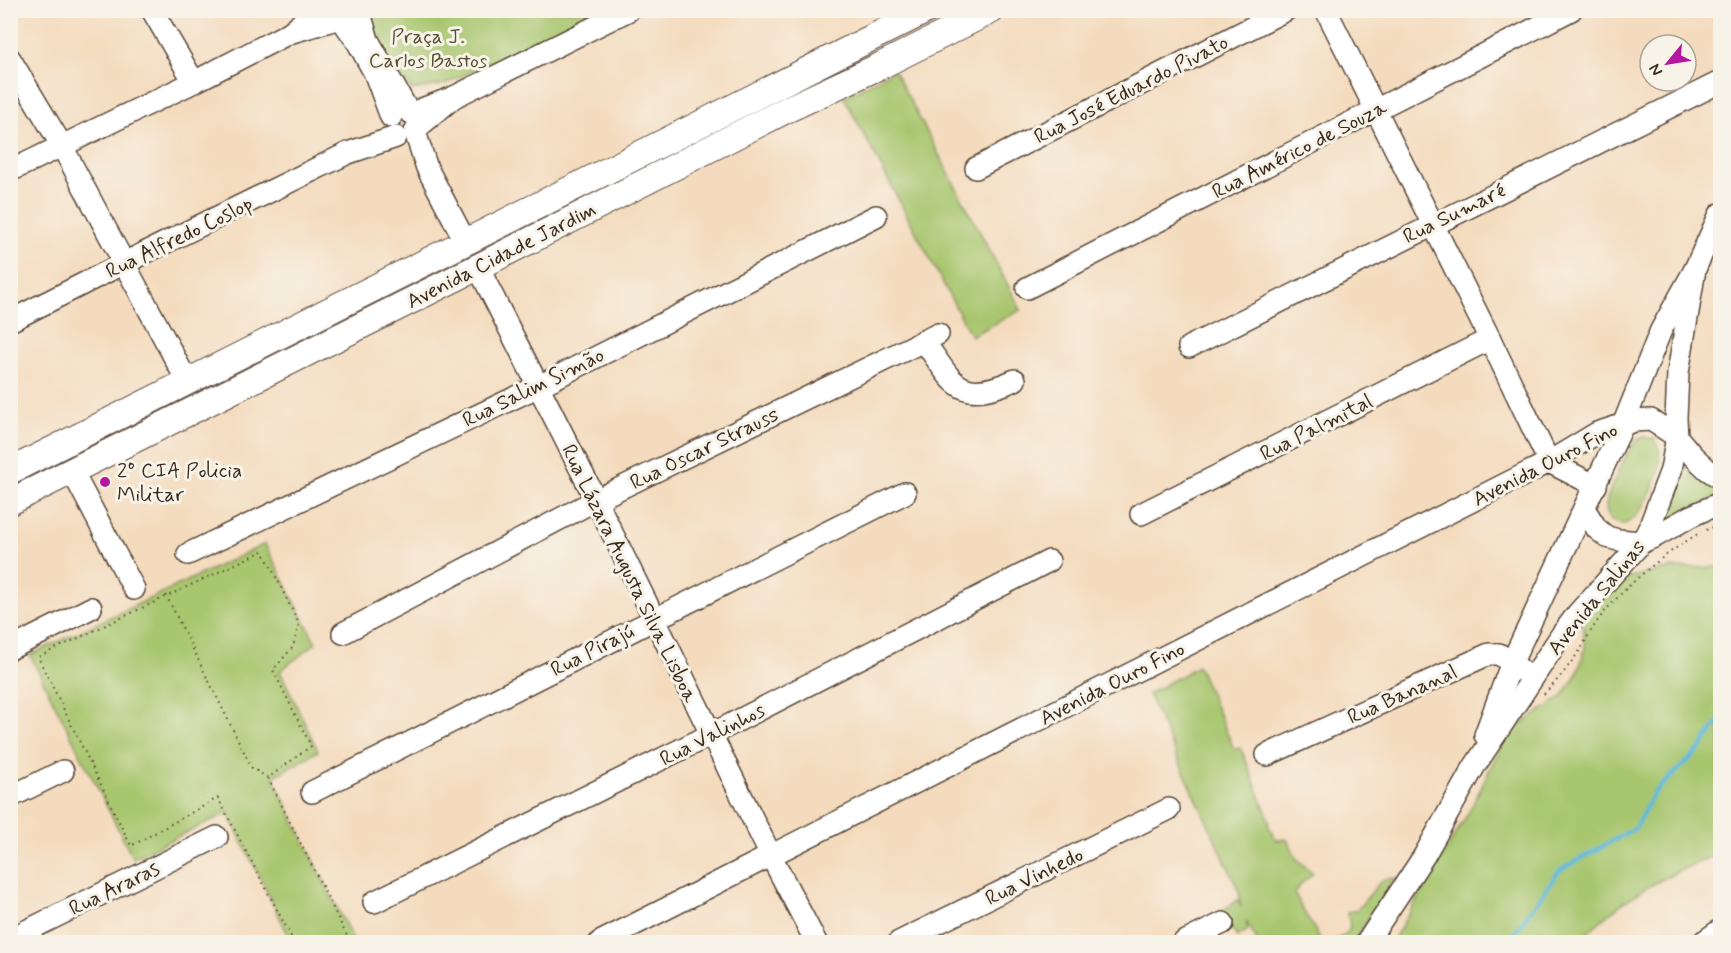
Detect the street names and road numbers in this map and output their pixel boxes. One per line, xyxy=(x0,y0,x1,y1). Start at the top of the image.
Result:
street label: Rua José Eduardo Pivato xyxy=(1029,29,1233,151)
street label: Rua Américo de Souza xyxy=(1207,94,1392,206)
street label: Rua Sumaré xyxy=(1398,177,1510,251)
street label: Rua Alfredo Coslop xyxy=(101,190,258,286)
street label: Avenida Cidade Jardim xyxy=(402,196,601,316)
street label: Rua Salim Simão xyxy=(458,341,609,434)
street label: Rua Palmital xyxy=(1255,388,1378,468)
street label: Rua Oscar Strauss xyxy=(625,401,783,497)
street label: Avenida Ouro Fino xyxy=(1468,416,1623,514)
street label: Rua Lázara Augusta Silva Lisboa xyxy=(554,440,704,708)
street label: Avenida Salinas xyxy=(1542,534,1652,661)
street label: Rua Pirajú xyxy=(546,618,639,684)
street label: Avenida Ouro Fino xyxy=(1035,635,1190,733)
street label: Rua Bananal xyxy=(1343,658,1462,732)
street label: Rua Valinhos xyxy=(655,696,770,773)
street label: Rua Vinhedo xyxy=(981,841,1088,913)
street label: Rua Araras xyxy=(64,855,164,923)

